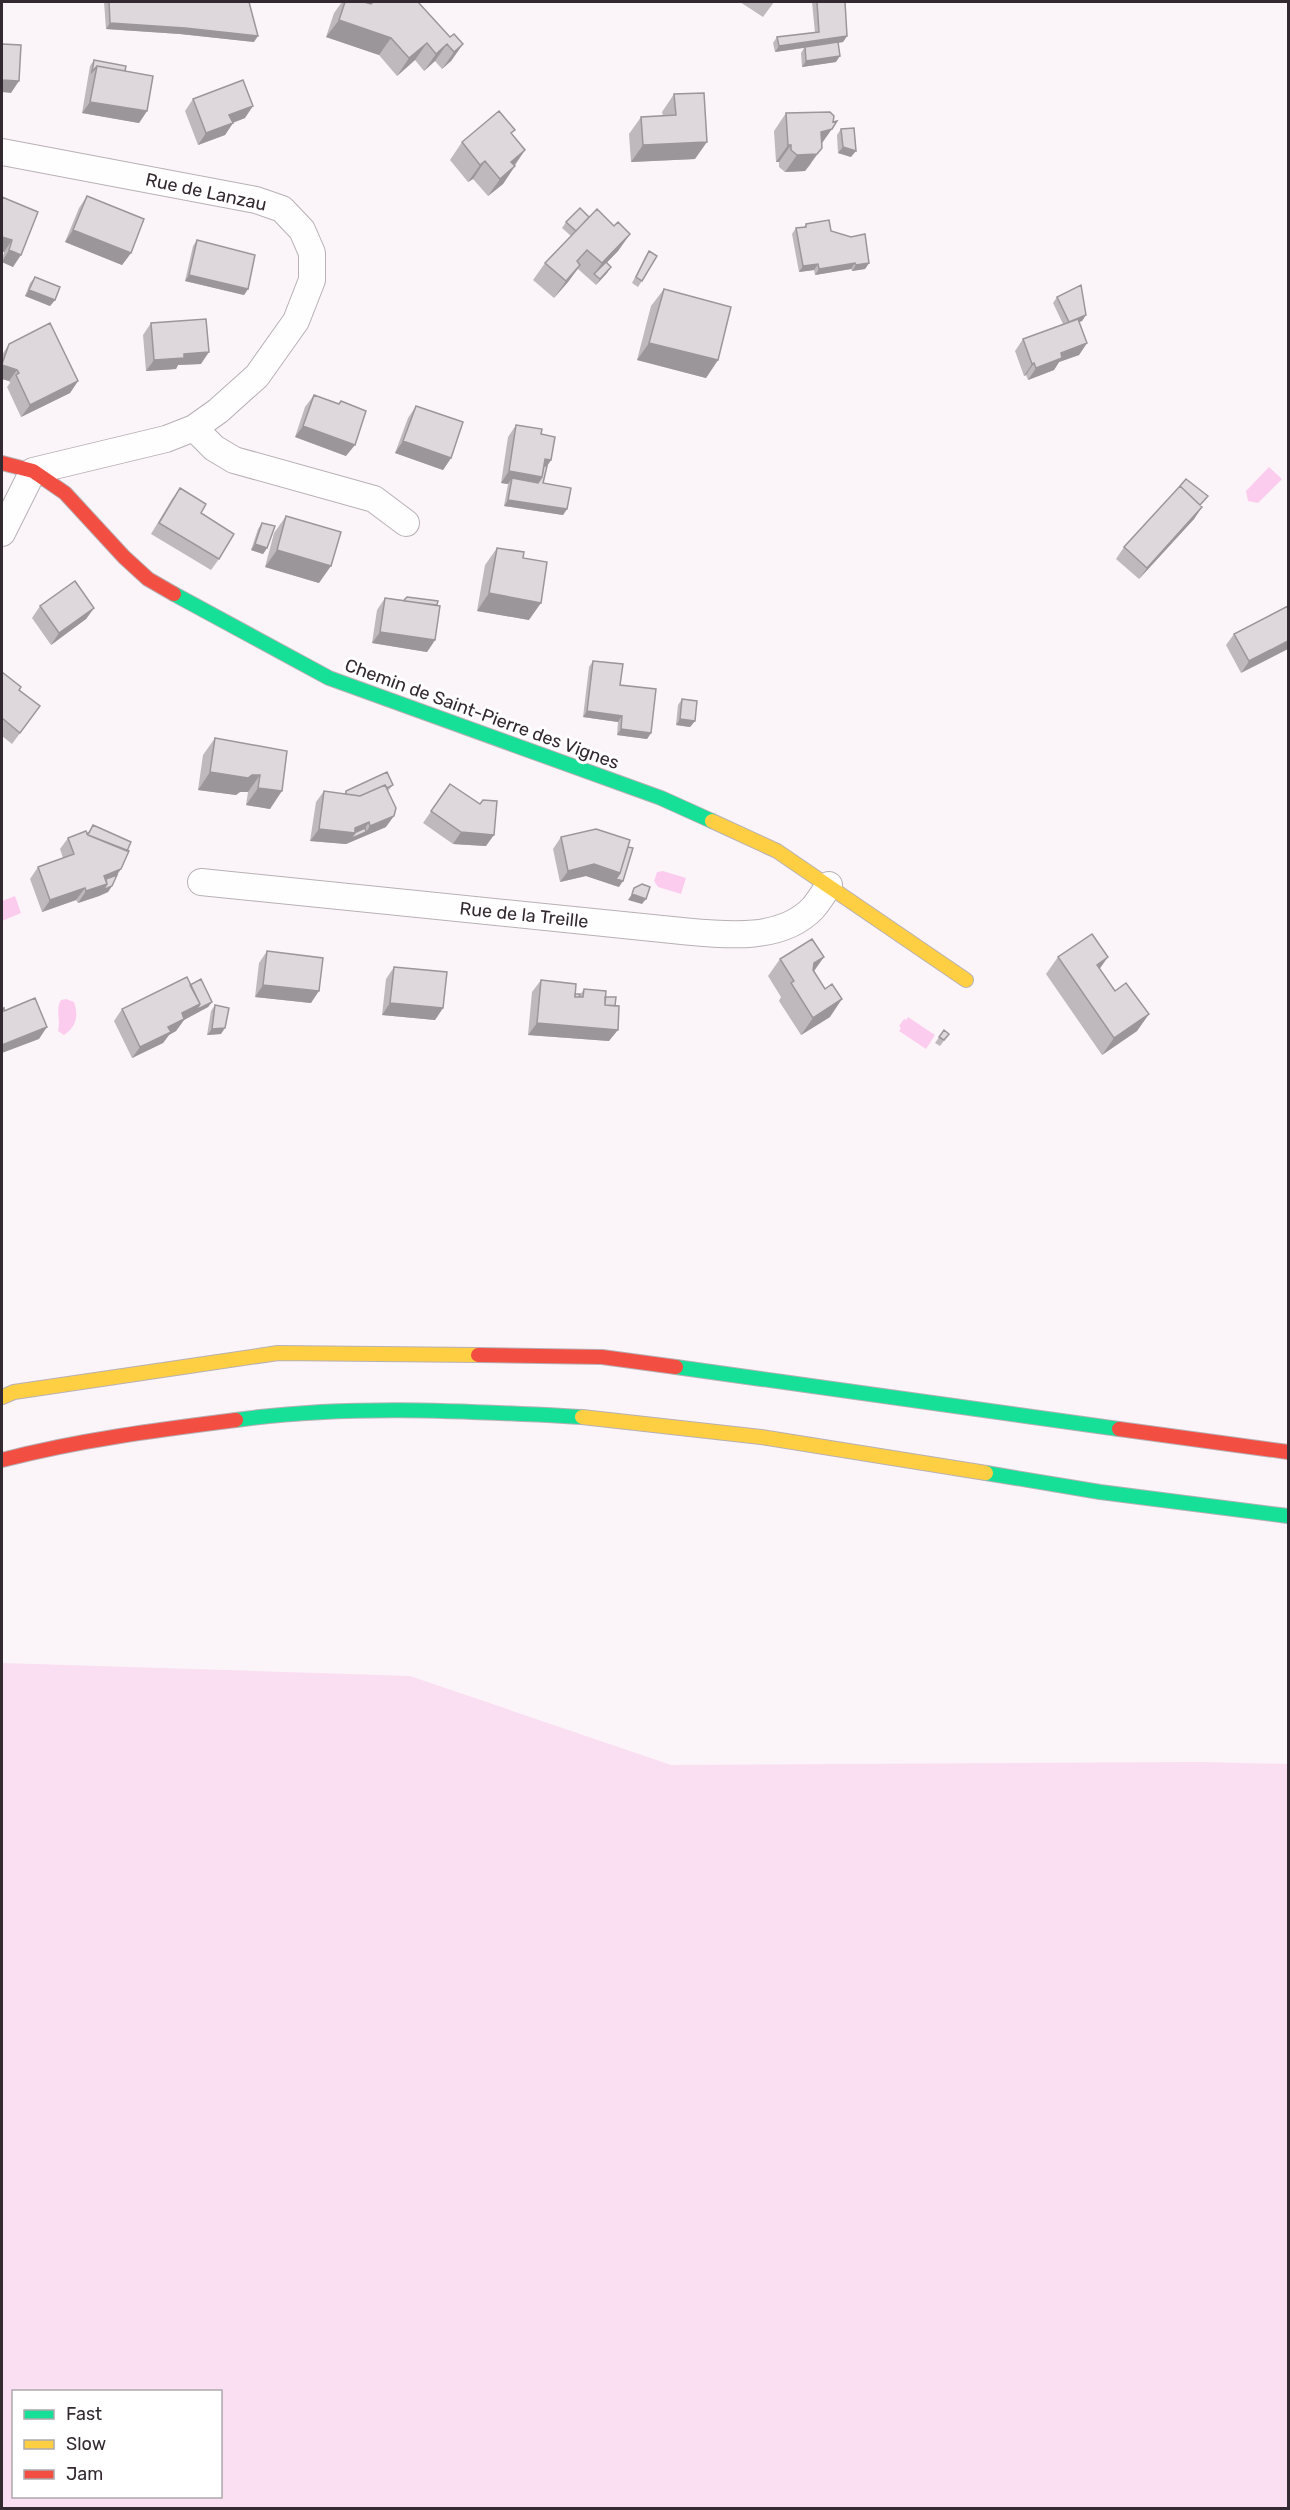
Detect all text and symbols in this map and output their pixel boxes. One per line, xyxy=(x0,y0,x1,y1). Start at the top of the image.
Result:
street label: Rue de Lanzau xyxy=(143,168,269,216)
street label: Chemin de Saint-Pierre des Vignes xyxy=(342,654,622,774)
street label: Rue de la Treille xyxy=(458,897,590,933)
legend xyxy=(12,2390,222,2498)
text: Fast xyxy=(66,2403,102,2425)
text: Slow xyxy=(66,2433,106,2455)
text: Jam xyxy=(66,2463,103,2485)

